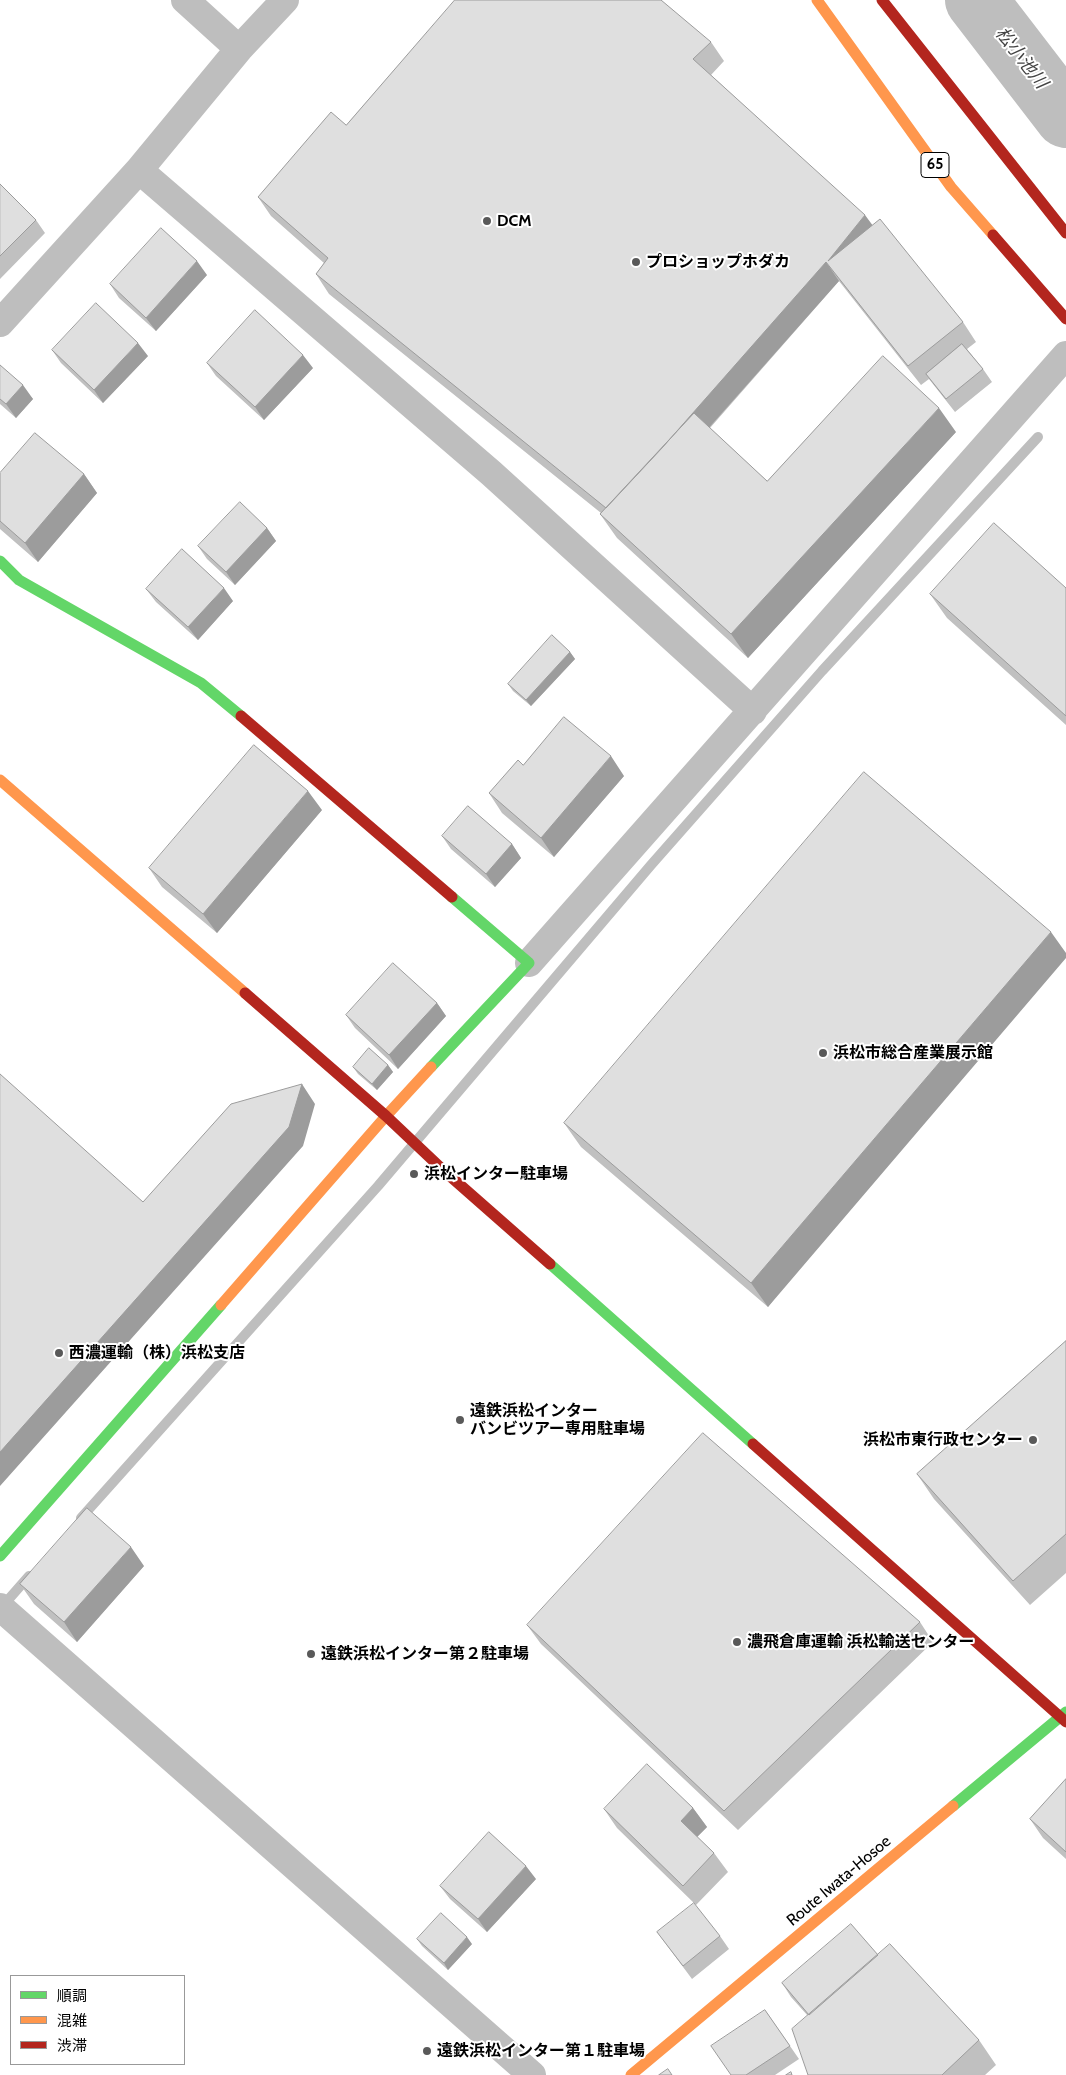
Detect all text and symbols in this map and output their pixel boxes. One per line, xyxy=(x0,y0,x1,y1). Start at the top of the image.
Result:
water label: 松小池川 xyxy=(990,23,1052,93)
road number: 65 xyxy=(921,152,949,178)
place label: DCM xyxy=(497,211,532,231)
marker: DCM xyxy=(481,215,493,227)
place label: プロショップホダカ xyxy=(646,252,790,272)
marker: プロショップホダカ xyxy=(630,256,642,268)
place label: 浜松市総合産業展示館 xyxy=(833,1043,993,1063)
marker: 浜松市総合産業展示館 xyxy=(817,1047,829,1059)
place label: 浜松インター駐車場 xyxy=(424,1164,568,1184)
marker: 浜松インター駐車場 xyxy=(408,1168,420,1180)
place label: 西濃運輸（株）浜松支店 xyxy=(69,1343,245,1363)
marker: 西濃運輸（株）浜松支店 xyxy=(53,1347,65,1359)
place label: 遠鉄浜松インター バンビツアー専用駐車場 xyxy=(470,1401,645,1439)
marker: 遠鉄浜松インター バンビツアー専用駐車場 xyxy=(454,1414,466,1426)
place label: 浜松市東行政センター xyxy=(863,1430,1023,1450)
marker: 浜松市東行政センター xyxy=(1027,1434,1039,1446)
place label: 濃飛倉庫運輸 浜松輸送センター xyxy=(747,1632,975,1652)
marker: 濃飛倉庫運輸 浜松輸送センター xyxy=(731,1636,743,1648)
place label: 遠鉄浜松インター第２駐車場 xyxy=(321,1644,529,1664)
marker: 遠鉄浜松インター第２駐車場 xyxy=(305,1648,317,1660)
street label: Route Iwata-Hosoe xyxy=(783,1832,895,1930)
legend xyxy=(10,1975,185,2065)
text: 順調 xyxy=(57,1987,87,2005)
text: 混雑 xyxy=(57,2012,87,2030)
text: 渋滞 xyxy=(57,2037,87,2055)
place label: 遠鉄浜松インター第１駐車場 xyxy=(437,2041,645,2061)
marker: 遠鉄浜松インター第１駐車場 xyxy=(421,2045,433,2057)

